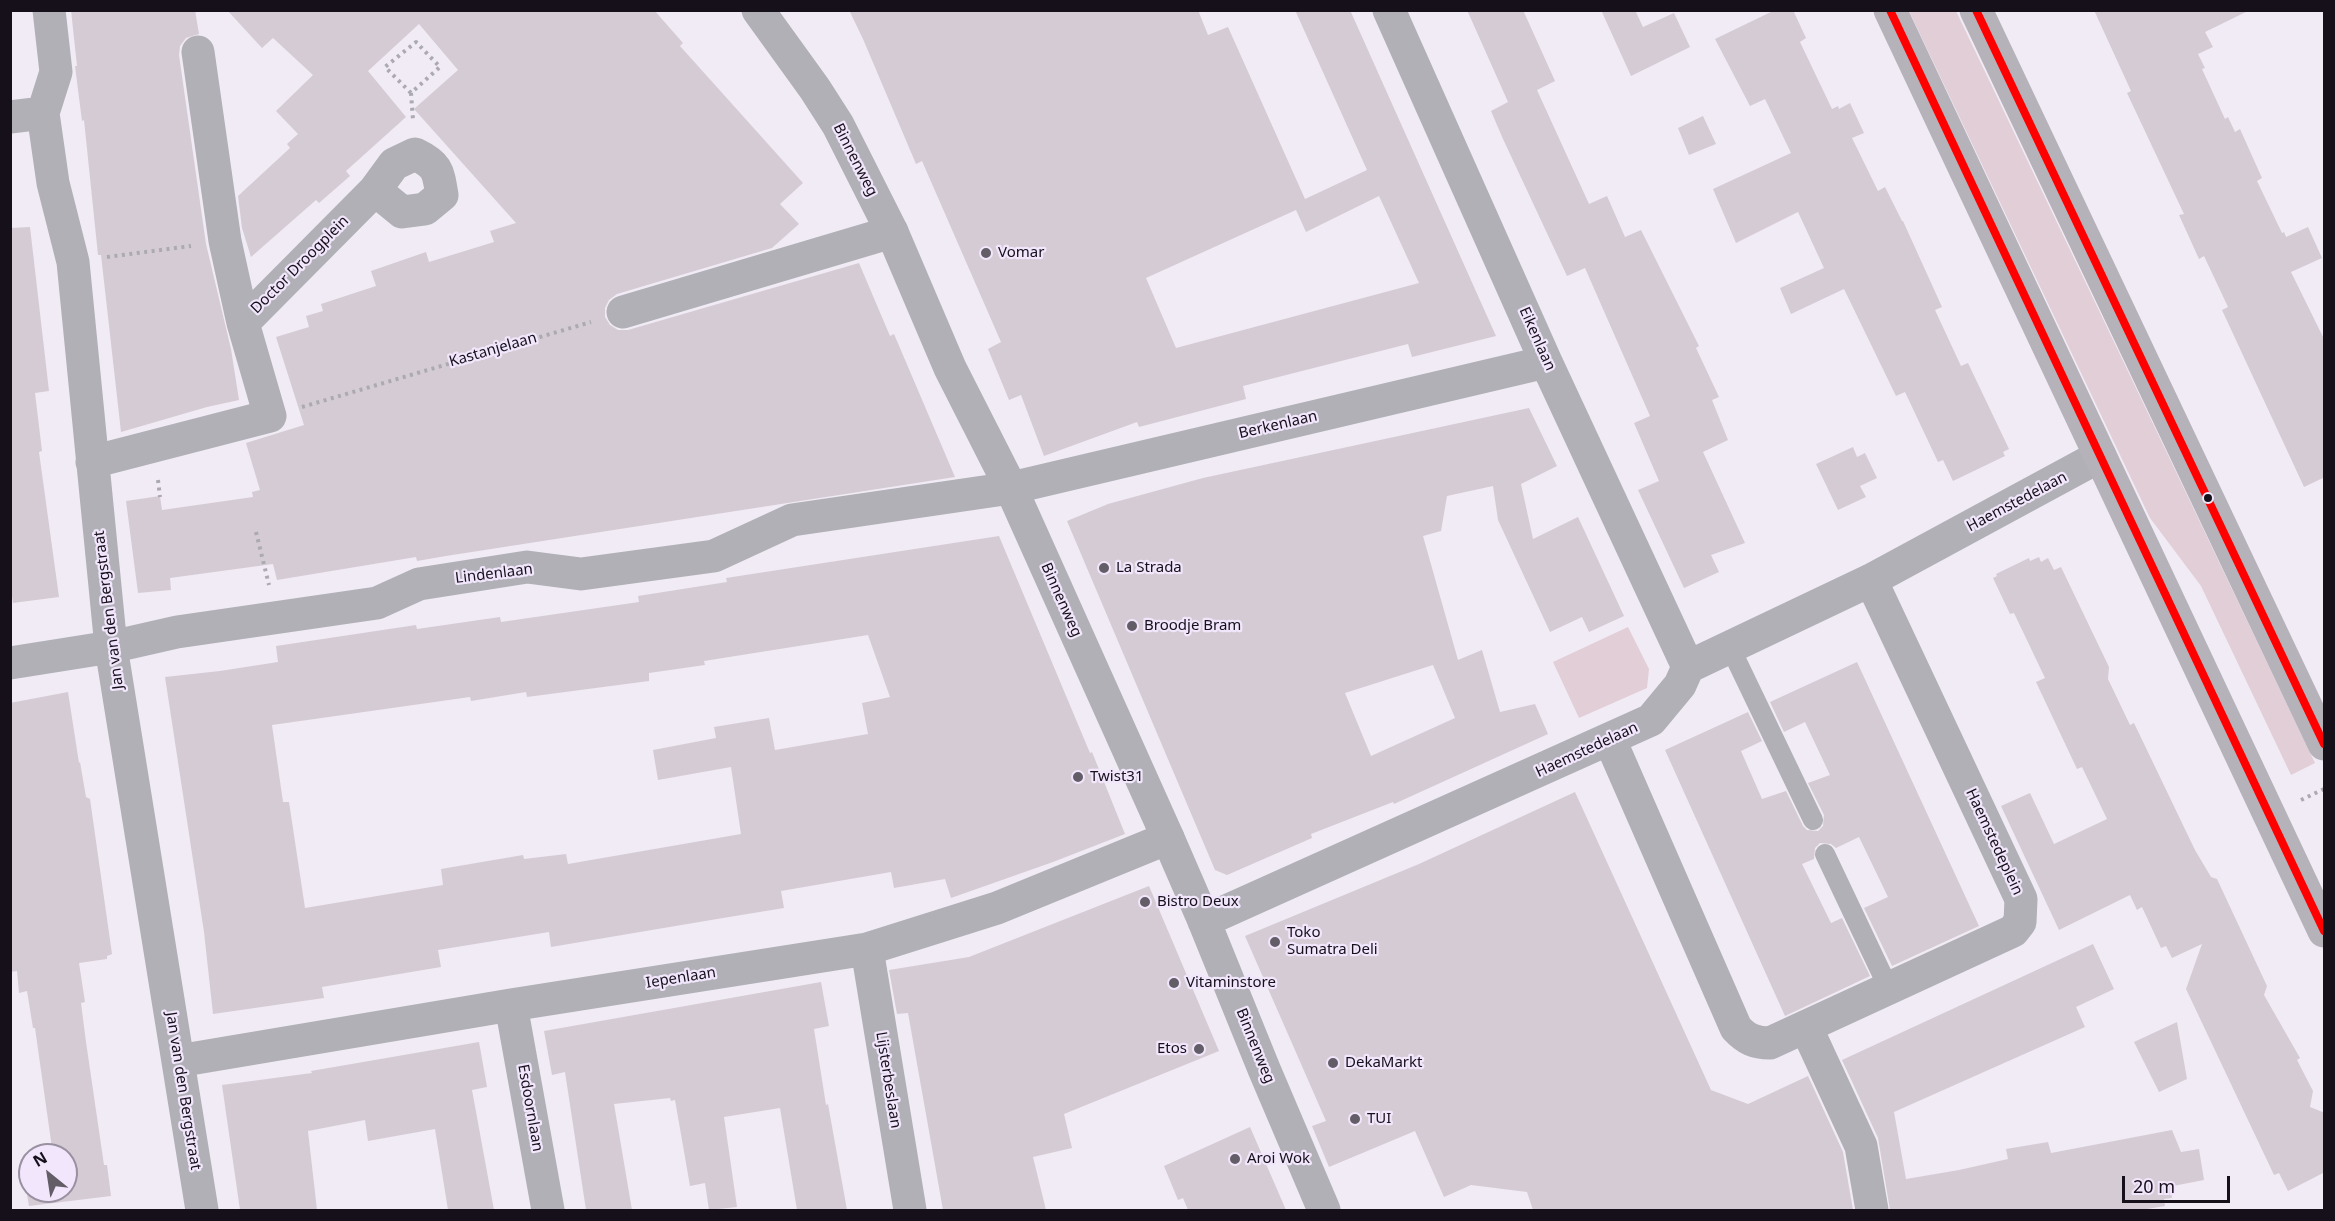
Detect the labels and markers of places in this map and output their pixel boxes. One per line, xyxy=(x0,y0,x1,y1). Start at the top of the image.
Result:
place label: Vomar xyxy=(998,244,1044,262)
marker: Vomar xyxy=(979,246,993,260)
unlabelled marker xyxy=(2202,492,2214,504)
place label: La Strada xyxy=(1116,559,1182,577)
marker: La Strada xyxy=(1097,561,1111,575)
place label: Broodje Bram xyxy=(1144,617,1241,635)
marker: Broodje Bram xyxy=(1125,619,1139,633)
place label: Twist31 xyxy=(1090,768,1143,786)
marker: Twist31 xyxy=(1071,770,1085,784)
place label: Bistro Deux xyxy=(1157,893,1239,911)
marker: Bistro Deux xyxy=(1138,895,1152,909)
place label: Toko Sumatra Deli xyxy=(1287,924,1378,959)
marker: Toko Sumatra Deli xyxy=(1268,935,1282,949)
place label: Vitaminstore xyxy=(1186,974,1276,992)
marker: Vitaminstore xyxy=(1167,976,1181,990)
place label: Etos xyxy=(1157,1040,1187,1058)
marker: Etos xyxy=(1192,1042,1206,1056)
place label: DekaMarkt xyxy=(1345,1054,1422,1072)
marker: DekaMarkt xyxy=(1326,1056,1340,1070)
place label: TUI xyxy=(1367,1110,1391,1128)
marker: TUI xyxy=(1348,1112,1362,1126)
place label: Aroi Wok xyxy=(1247,1150,1310,1168)
marker: Aroi Wok xyxy=(1228,1152,1242,1166)

